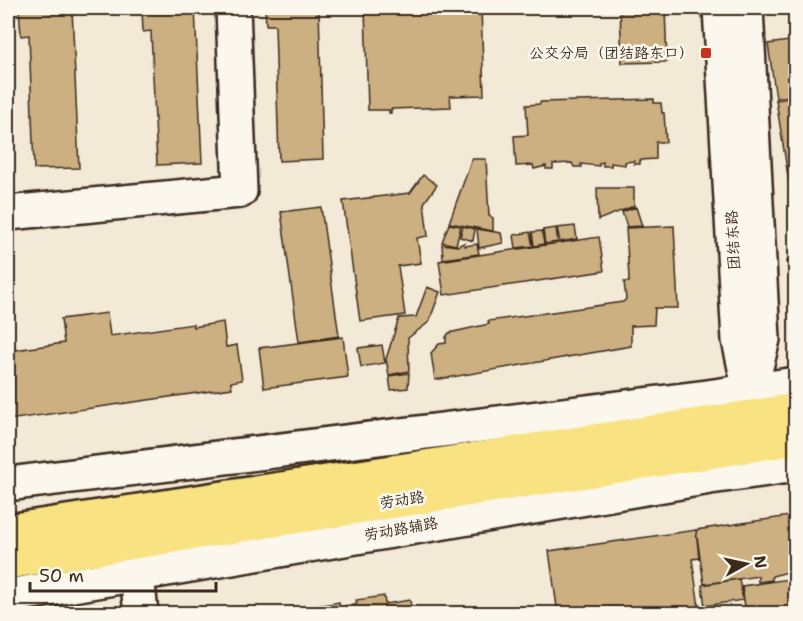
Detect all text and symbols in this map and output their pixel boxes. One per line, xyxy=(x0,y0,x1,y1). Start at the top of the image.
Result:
place label: 公交分局（团结路东口） xyxy=(529,43,694,63)
marker: 公交分局（团结路东口） xyxy=(699,46,713,60)
street label: 团结东路 xyxy=(721,210,745,270)
street label: 劳动路 xyxy=(378,487,426,513)
street label: 劳动路辅路 xyxy=(362,513,440,545)
north arrow xyxy=(716,534,776,594)
text: N xyxy=(749,554,772,570)
scale bar xyxy=(30,555,216,593)
text: 50 m xyxy=(39,564,84,588)

